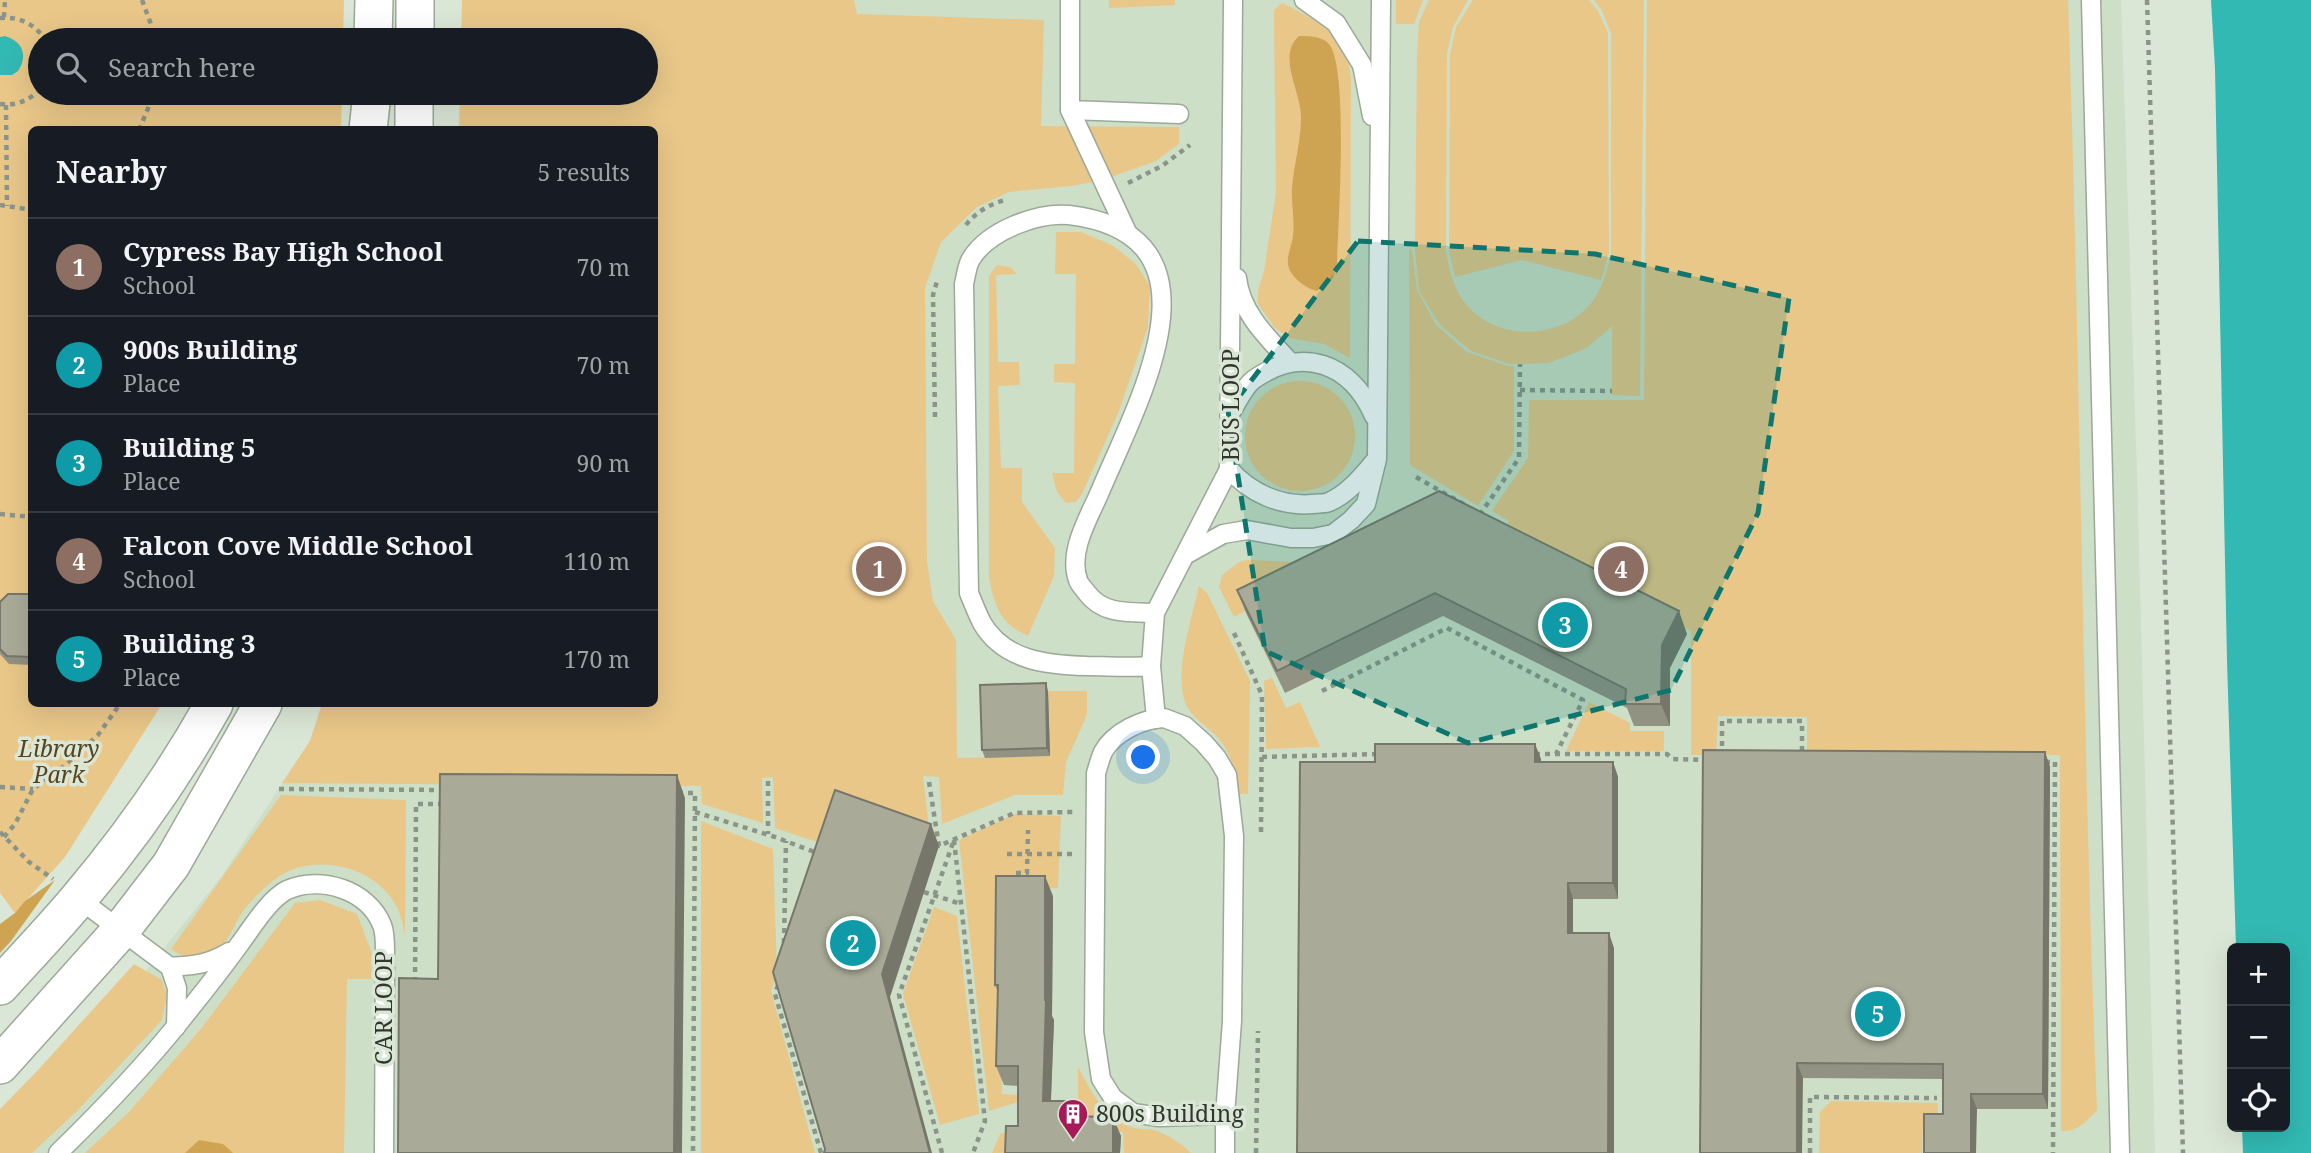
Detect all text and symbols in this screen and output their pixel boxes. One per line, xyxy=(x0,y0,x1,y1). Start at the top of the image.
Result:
search box xyxy=(28,28,658,105)
icon: search xyxy=(52,48,90,86)
text: Search here xyxy=(108,49,256,85)
text: Nearby xyxy=(56,151,167,192)
text: 5 results xyxy=(537,156,630,188)
text: Cypress Bay High School xyxy=(123,233,443,269)
text: 1 xyxy=(73,251,86,283)
text: 70 m xyxy=(577,251,630,283)
text: School xyxy=(123,269,195,301)
text: 900s Building xyxy=(123,331,297,367)
text: 2 xyxy=(73,349,86,381)
text: 70 m xyxy=(577,349,630,381)
street label: BUS LOOP xyxy=(1214,349,1246,461)
text: Place xyxy=(123,367,181,399)
text: Building 5 xyxy=(123,429,256,465)
text: 3 xyxy=(73,447,86,479)
text: 90 m xyxy=(577,447,630,479)
text: Place xyxy=(123,465,181,497)
text: Falcon Cove Middle School xyxy=(123,527,473,563)
pin: 1 xyxy=(856,543,902,595)
pin: 4 xyxy=(1598,543,1644,595)
text: 4 xyxy=(73,545,86,577)
text: 110 m xyxy=(564,545,630,577)
text: School xyxy=(123,563,195,595)
pin: 3 xyxy=(1542,599,1588,651)
text: Building 3 xyxy=(123,625,256,661)
text: 5 xyxy=(73,643,86,675)
text: 170 m xyxy=(564,643,630,675)
text: Place xyxy=(123,661,181,693)
park label: Library Park xyxy=(18,732,99,790)
your location xyxy=(1126,740,1160,774)
pin: 2 xyxy=(830,917,876,969)
map controls xyxy=(2227,943,2290,1132)
button: + xyxy=(2227,943,2290,1006)
street label: CAR LOOP xyxy=(367,951,399,1065)
pin: 5 xyxy=(1855,988,1901,1040)
button: − xyxy=(2227,1006,2290,1069)
button: locate xyxy=(2227,1069,2290,1132)
building icon: 800s Building xyxy=(1056,1097,1090,1141)
place label: 800s Building xyxy=(1096,1097,1244,1129)

